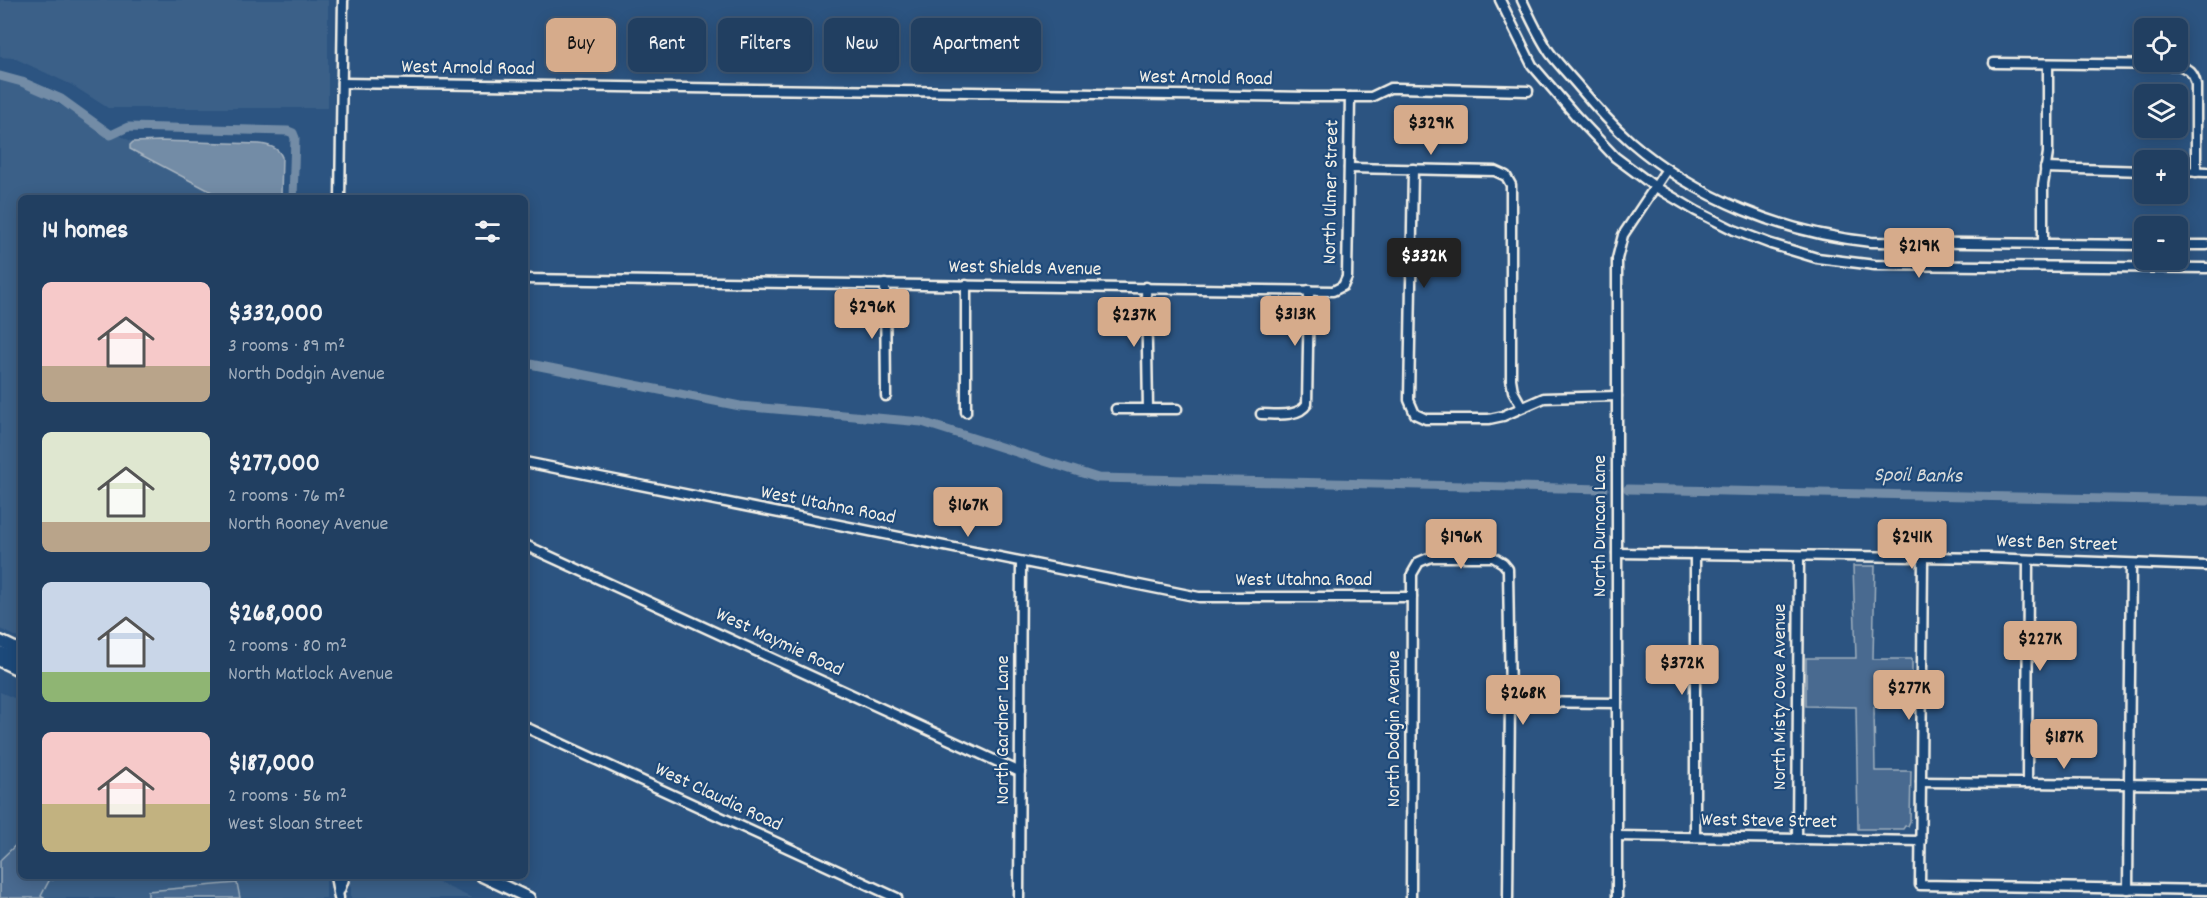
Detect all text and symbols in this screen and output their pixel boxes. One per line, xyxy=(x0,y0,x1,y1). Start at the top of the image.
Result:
chip: Buy xyxy=(546,18,616,72)
chip: Rent xyxy=(628,18,706,72)
chip: Filters xyxy=(718,18,812,72)
chip: New xyxy=(824,18,899,72)
chip: Apartment xyxy=(911,18,1041,72)
map controls xyxy=(2134,18,2188,270)
button: locate xyxy=(2134,18,2188,72)
street label: West Arnold Road xyxy=(401,54,535,84)
street label: West Arnold Road xyxy=(1139,64,1273,94)
button: layers xyxy=(2134,84,2188,138)
pin: $329K xyxy=(1389,105,1473,156)
text: $329K xyxy=(1408,110,1454,138)
street label: North Ulmer Street xyxy=(1317,119,1347,265)
button: + xyxy=(2134,150,2188,204)
text: 14 homes xyxy=(42,213,128,250)
icon: filters xyxy=(471,215,504,248)
button: − xyxy=(2134,216,2188,270)
pin: $219K xyxy=(1877,228,1961,279)
text: $219K xyxy=(1898,233,1940,261)
pin: $332K xyxy=(1382,238,1466,289)
text: $332K xyxy=(1401,243,1447,271)
street label: West Shields Avenue xyxy=(948,254,1102,284)
pin: $296K xyxy=(830,289,914,340)
text: $296K xyxy=(848,294,896,322)
text: $332,000 xyxy=(228,296,323,333)
pin: $313K xyxy=(1253,296,1337,347)
pin: $237K xyxy=(1092,297,1176,348)
text: $313K xyxy=(1274,301,1316,329)
text: $237K xyxy=(1112,302,1156,330)
icon: home xyxy=(90,306,162,378)
text: 3 rooms · 89 m² xyxy=(228,333,345,361)
text: North Dodgin Avenue xyxy=(228,361,385,389)
text: $277,000 xyxy=(228,446,320,483)
street label: North Duncan Lane xyxy=(1587,455,1615,597)
icon: home xyxy=(90,456,162,528)
water label: Spoil Banks xyxy=(1873,461,1964,493)
street label: West Utahna Road xyxy=(758,479,898,533)
text: 2 rooms · 76 m² xyxy=(228,483,346,511)
pin: $167K xyxy=(926,487,1010,538)
text: $167K xyxy=(947,492,989,520)
text: North Rooney Avenue xyxy=(228,511,388,539)
pin: $196K xyxy=(1419,519,1503,570)
pin: $241K xyxy=(1870,519,1954,570)
text: $196K xyxy=(1440,524,1482,552)
text: $241K xyxy=(1892,524,1932,552)
street label: West Ben Street xyxy=(1996,528,2118,560)
street label: West Utahna Road xyxy=(1236,567,1372,595)
text: $268,000 xyxy=(228,596,323,633)
street label: West Maymie Road xyxy=(711,601,847,685)
street label: North Misty Cove Avenue xyxy=(1767,604,1795,790)
icon: home xyxy=(90,606,162,678)
pin: $227K xyxy=(1998,621,2082,672)
text: $227K xyxy=(2018,626,2062,654)
text: 2 rooms · 80 m² xyxy=(228,633,347,661)
pin: $372K xyxy=(1640,645,1724,696)
street label: North Dodgin Avenue xyxy=(1381,650,1409,807)
text: $372K xyxy=(1660,650,1704,678)
street label: North Gardner Lane xyxy=(990,655,1018,805)
text: North Matlock Avenue xyxy=(228,661,393,689)
pin: $277K xyxy=(1867,670,1951,721)
pin: $268K xyxy=(1481,675,1565,726)
text: $277K xyxy=(1887,675,1931,703)
text: $268K xyxy=(1500,680,1546,708)
pin: $187K xyxy=(2022,719,2106,770)
text: $187K xyxy=(2044,724,2084,752)
text: $187,000 xyxy=(228,746,315,783)
icon: home xyxy=(90,756,162,828)
street label: West Claudia Road xyxy=(650,756,786,840)
text: 2 rooms · 56 m² xyxy=(228,783,347,811)
street label: West Steve Street xyxy=(1701,807,1837,837)
text: West Sloan Street xyxy=(228,811,363,839)

